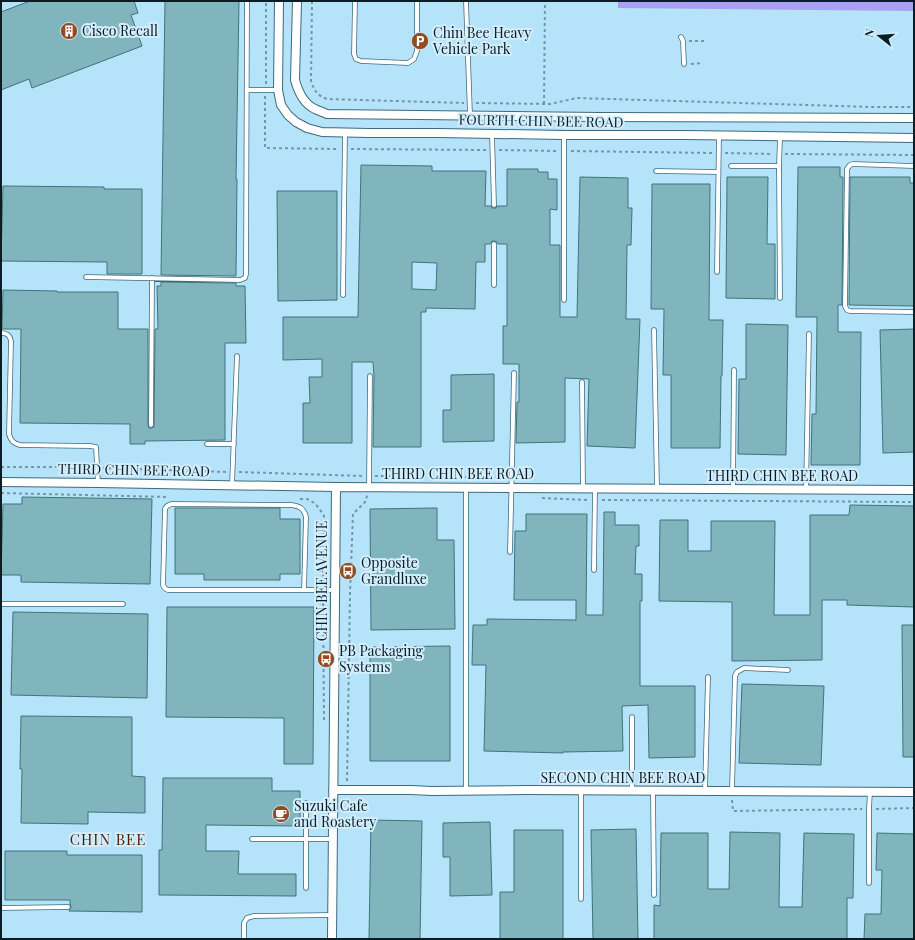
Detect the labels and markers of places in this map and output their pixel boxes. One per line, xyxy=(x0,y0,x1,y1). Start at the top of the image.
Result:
building icon: Cisco Recall xyxy=(59,21,79,41)
place label: Cisco Recall xyxy=(82,21,158,40)
place label: Chin Bee Heavy Vehicle Park xyxy=(432,23,531,58)
parking icon: Chin Bee Heavy Vehicle Park xyxy=(410,31,430,51)
place label: Opposite Grandluxe xyxy=(361,553,427,588)
bus stop icon: Opposite Grandluxe xyxy=(338,561,358,581)
place label: PB Packaging Systems xyxy=(339,641,424,676)
bus stop icon: PB Packaging Systems xyxy=(316,649,336,669)
place label: Suzuki Cafe and Roastery xyxy=(294,796,376,831)
cafe icon: Suzuki Cafe and Roastery xyxy=(271,804,291,824)

